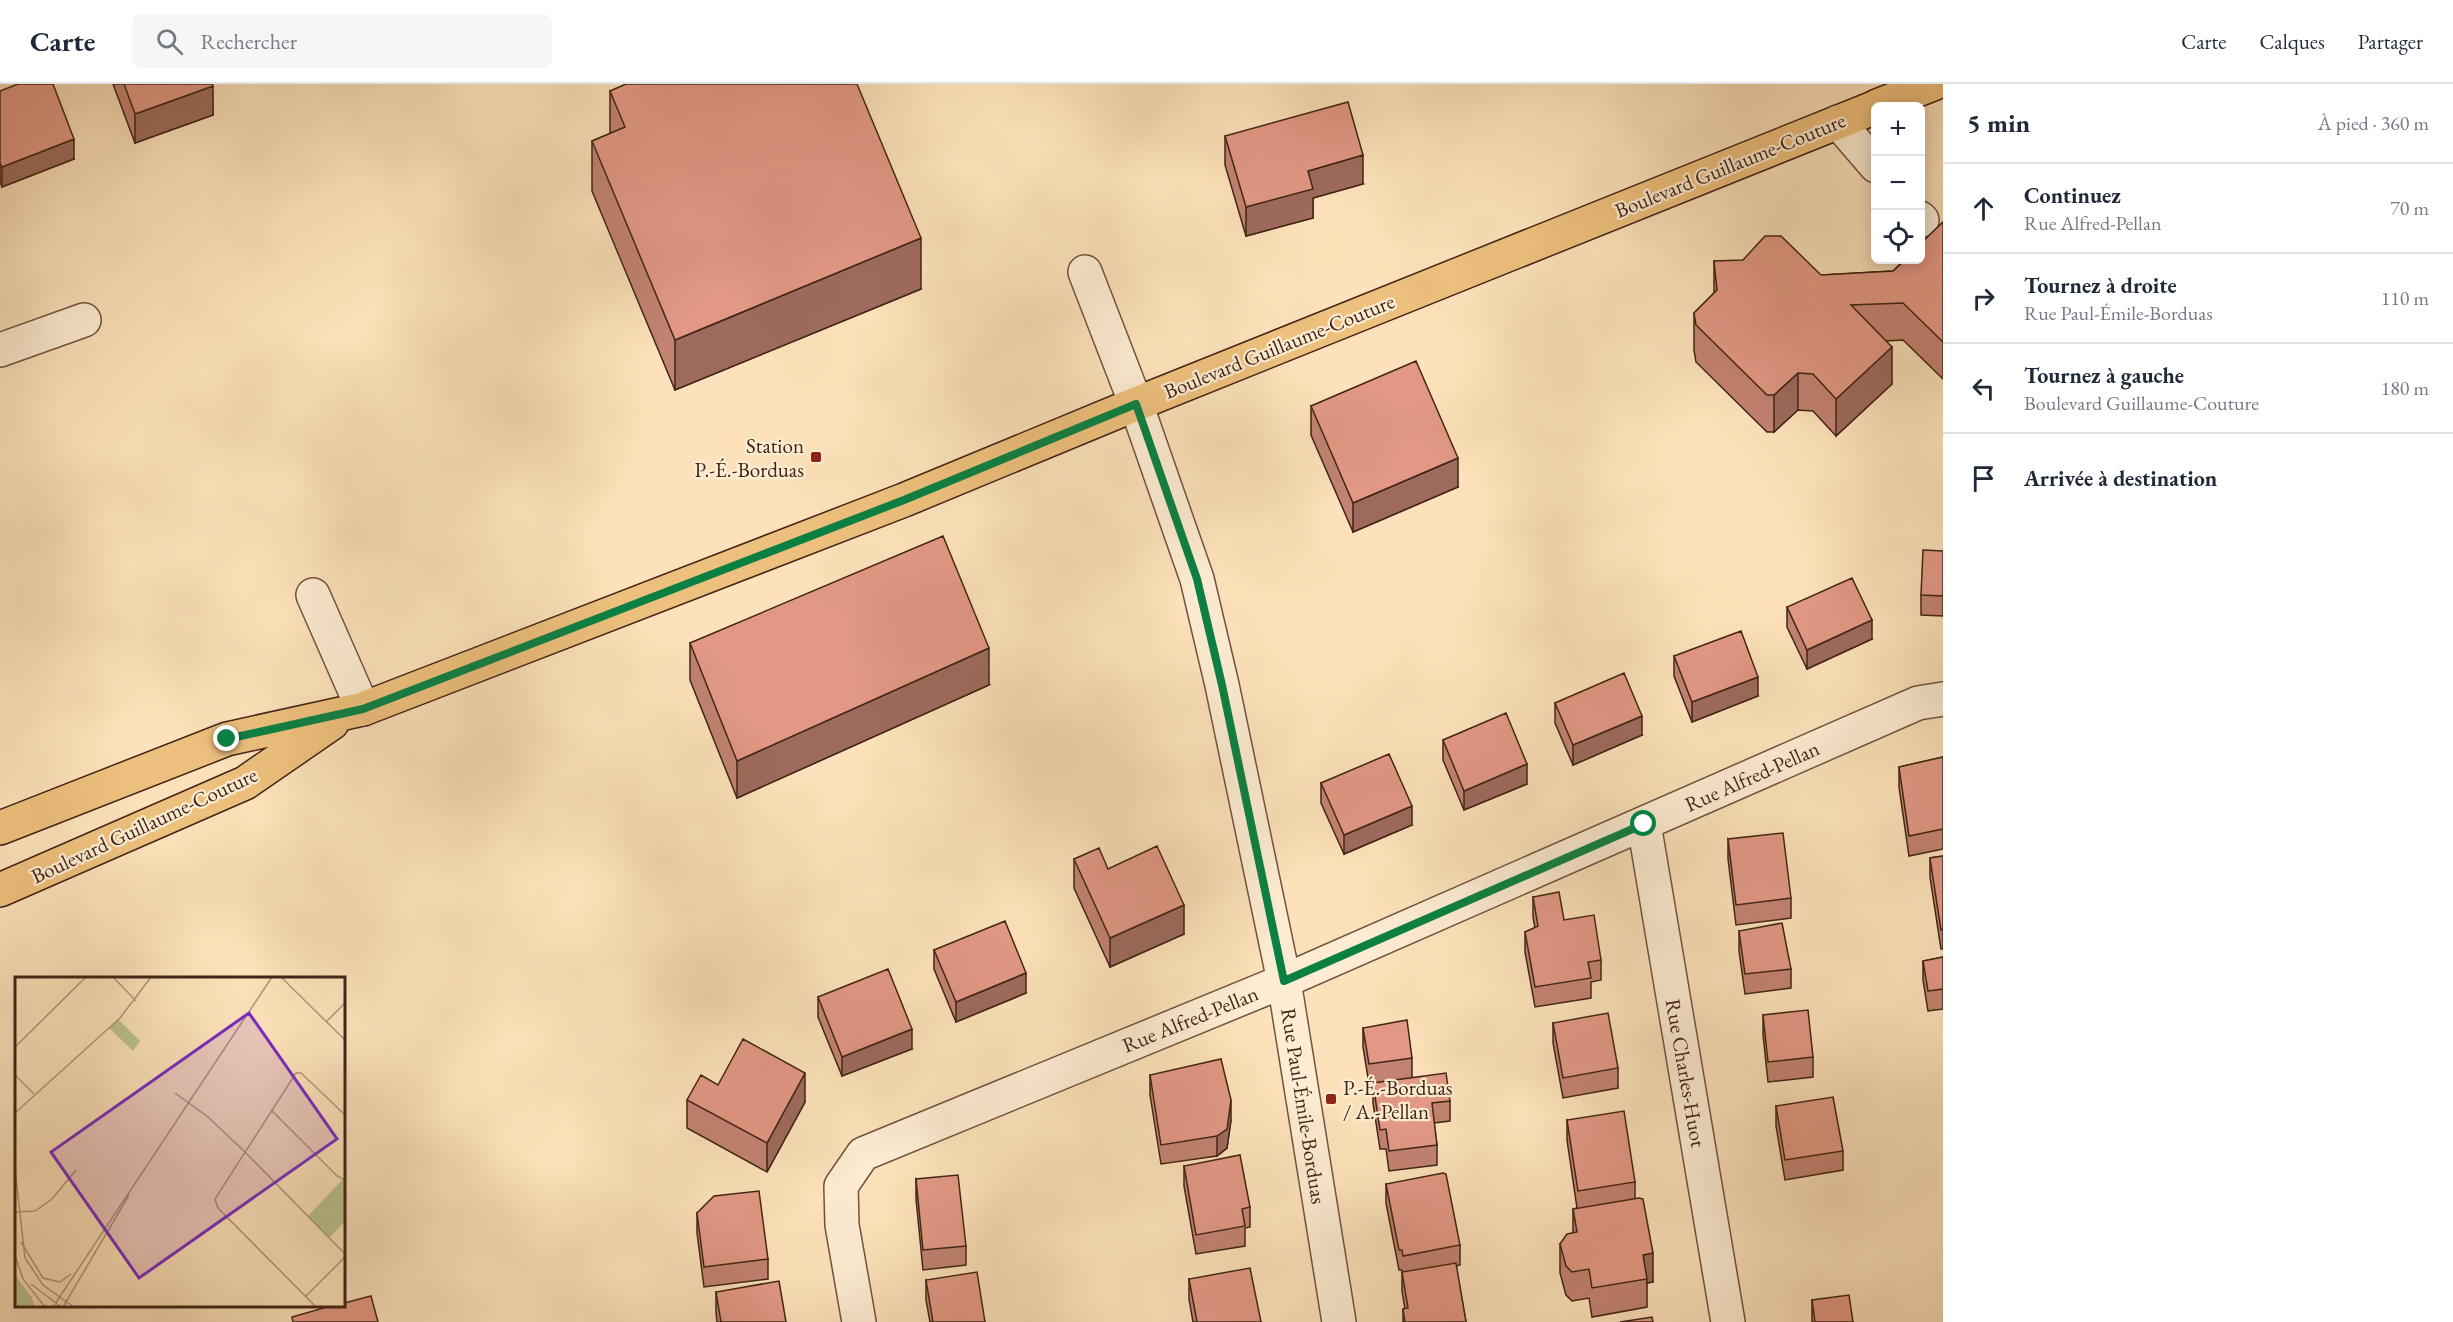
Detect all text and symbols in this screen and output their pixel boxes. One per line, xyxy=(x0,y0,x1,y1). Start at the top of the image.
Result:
search box xyxy=(132,14,552,68)
text: Carte xyxy=(30,23,96,59)
icon: search xyxy=(153,25,186,58)
text: Rechercher xyxy=(201,27,297,56)
text: Carte xyxy=(2181,28,2226,55)
text: Calques xyxy=(2259,28,2325,55)
text: Partager xyxy=(2358,28,2423,55)
map controls xyxy=(1871,102,1925,264)
button: + xyxy=(1871,102,1925,156)
street label: Boulevard Guillaume-Couture xyxy=(1611,106,1849,224)
text: 5 min xyxy=(1967,106,2030,140)
text: À pied · 360 m xyxy=(2318,110,2429,136)
button: − xyxy=(1871,156,1925,210)
text: Continuez xyxy=(2024,181,2121,210)
icon: ahead xyxy=(1967,192,2000,225)
text: 70 m xyxy=(2390,195,2429,221)
button: locate xyxy=(1871,210,1925,264)
text: Rue Alfred-Pellan xyxy=(2024,210,2161,236)
text: Tournez à droite xyxy=(2024,271,2177,300)
icon: right xyxy=(1967,282,2000,315)
text: 110 m xyxy=(2381,285,2429,311)
street label: Boulevard Guillaume-Couture xyxy=(1160,287,1398,405)
text: Rue Paul-Émile-Borduas xyxy=(2024,300,2213,326)
text: Tournez à gauche xyxy=(2024,361,2184,390)
icon: left xyxy=(1967,372,2000,405)
text: 180 m xyxy=(2381,375,2429,401)
text: Boulevard Guillaume-Couture xyxy=(2024,390,2259,416)
place label: Station P.-É.-Borduas xyxy=(694,432,804,483)
marker: Station P.-É.-Borduas xyxy=(809,450,823,464)
icon: arrive xyxy=(1967,462,2000,495)
text: Arrivée à destination xyxy=(2024,464,2217,493)
route end xyxy=(213,725,239,751)
street label: Rue Alfred-Pellan xyxy=(1681,734,1823,818)
street label: Boulevard Guillaume-Couture xyxy=(27,761,261,889)
route start xyxy=(1630,810,1656,836)
inset map xyxy=(15,977,345,1307)
street label: Rue Alfred-Pellan xyxy=(1118,979,1262,1059)
street label: Rue Charles-Huot xyxy=(1660,997,1712,1150)
street label: Rue Paul-Émile-Borduas xyxy=(1275,1006,1333,1206)
place label: P.-É.-Borduas / A.-Pellan xyxy=(1343,1074,1453,1125)
marker: P.-É.-Borduas / A.-Pellan xyxy=(1324,1092,1338,1106)

